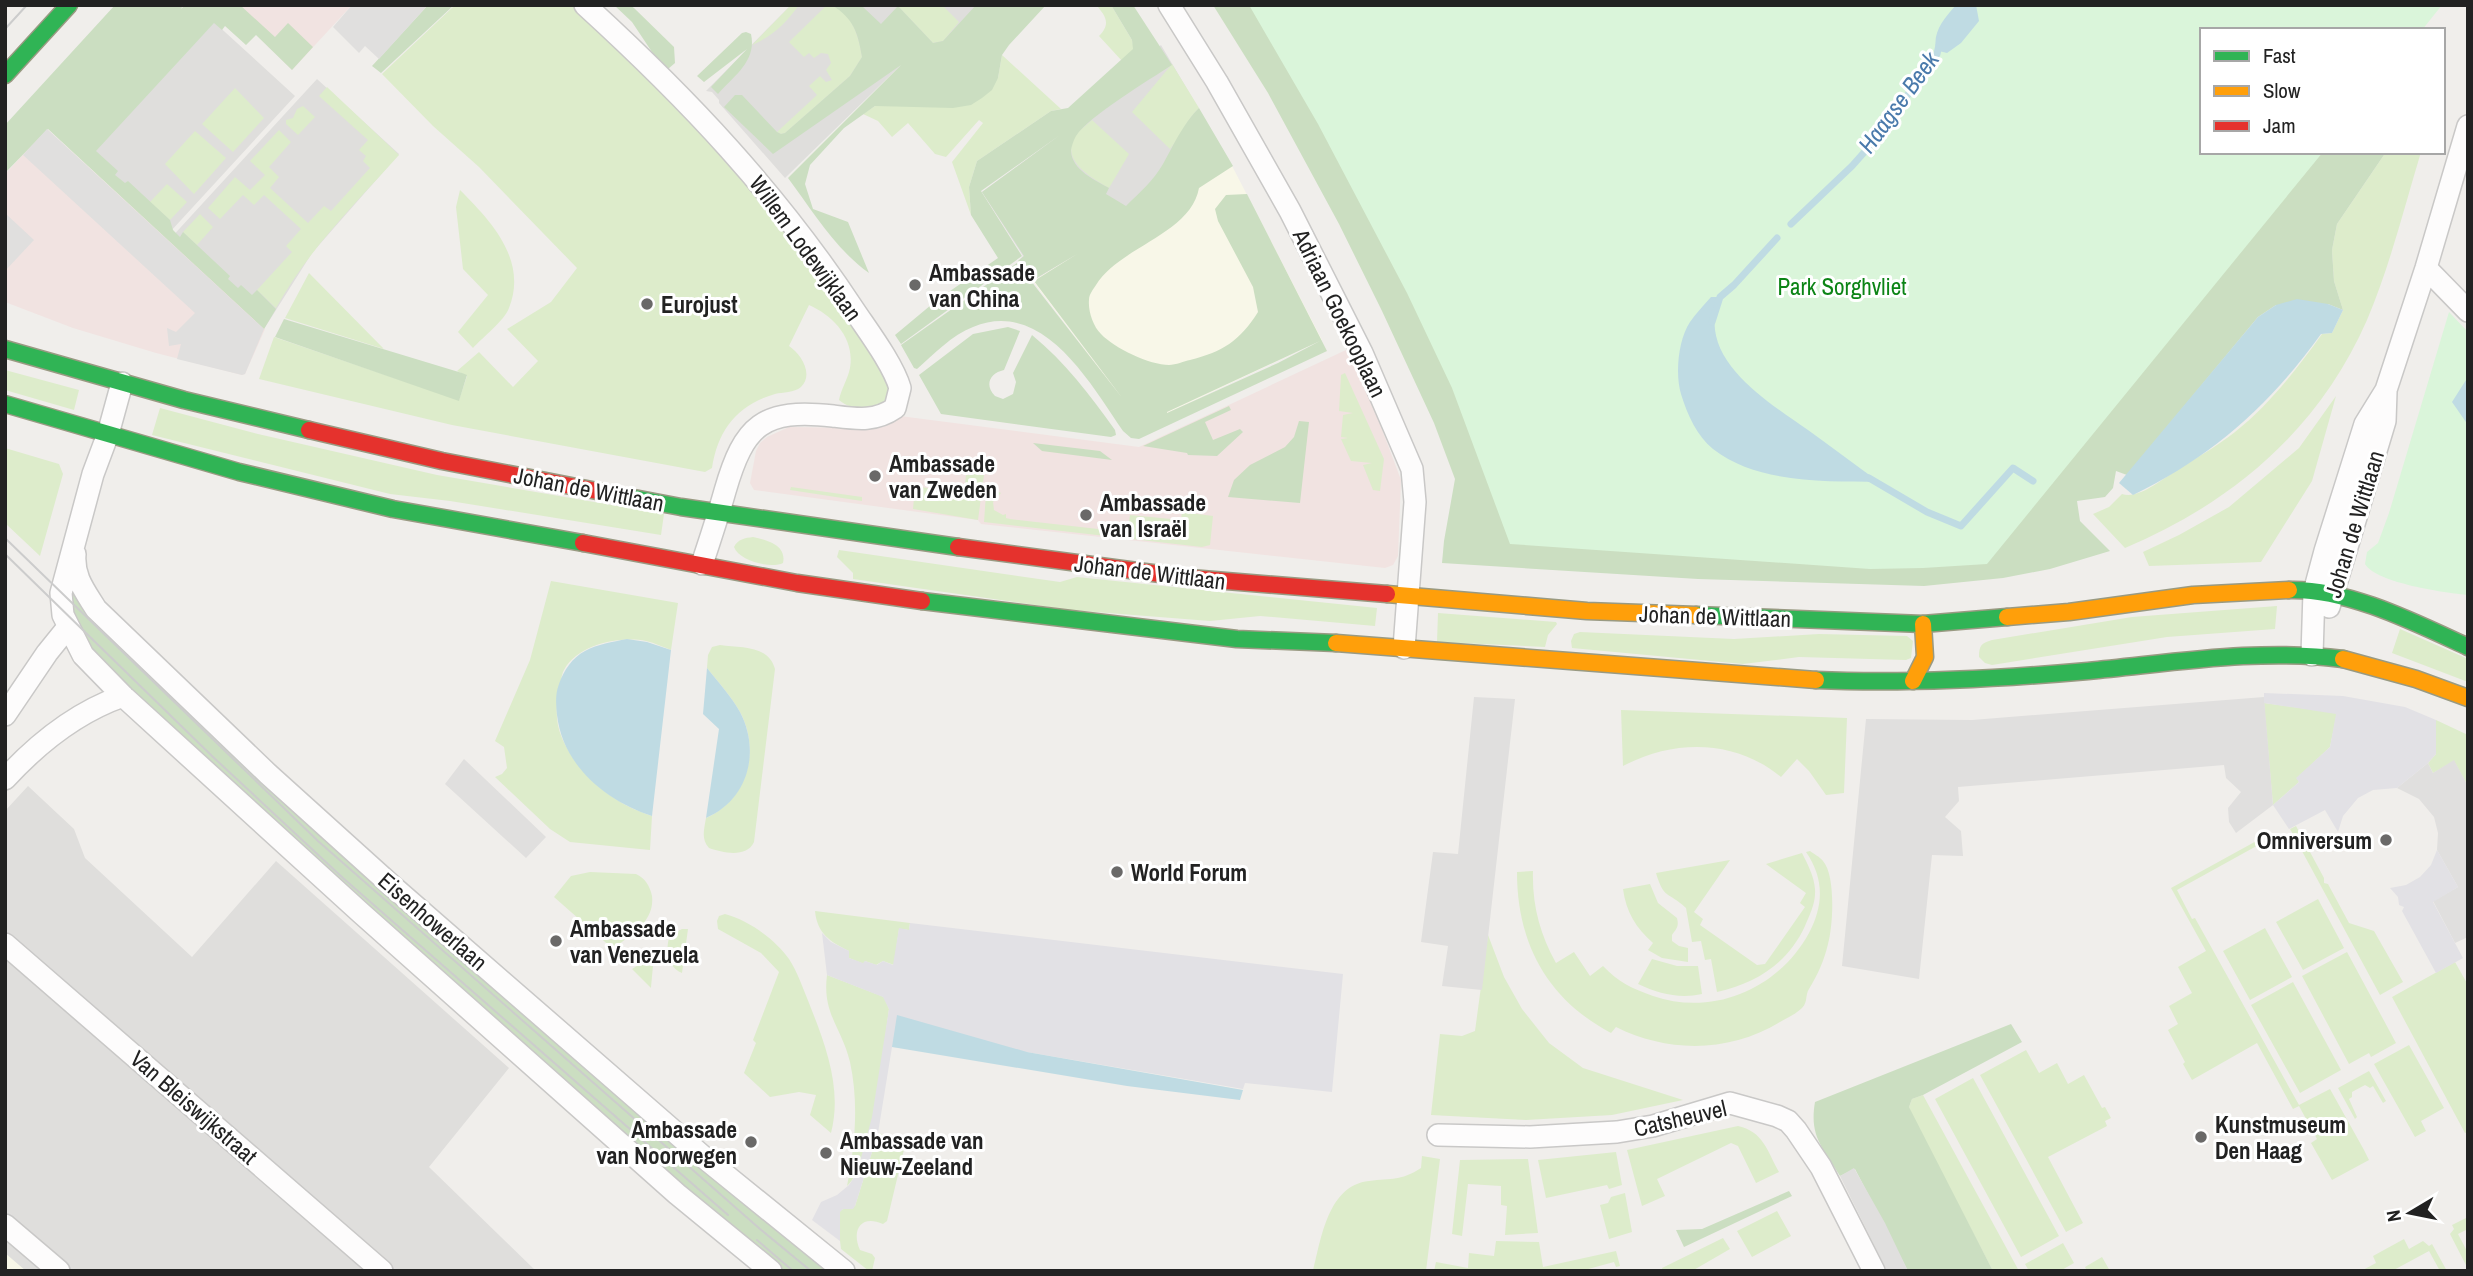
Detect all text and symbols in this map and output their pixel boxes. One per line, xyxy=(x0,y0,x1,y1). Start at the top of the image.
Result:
legend xyxy=(2200,28,2445,154)
text: Fast xyxy=(2263,41,2296,70)
water label: Haagse Beek xyxy=(1850,44,1946,159)
text: Slow xyxy=(2263,76,2301,105)
text: Jam xyxy=(2263,111,2296,140)
street label: Willem Lodewijklaan xyxy=(743,169,869,327)
street label: Adriaan Goekooplaan xyxy=(1285,223,1394,402)
place label: Ambassade van China xyxy=(929,257,1035,314)
park label: Park Sorghvliet xyxy=(1778,271,1906,302)
marker: Ambassade van China xyxy=(907,277,923,293)
place label: Eurojust xyxy=(661,289,738,320)
marker: Eurojust xyxy=(639,296,655,312)
street label: Johan de Wittlaan xyxy=(2317,447,2391,601)
place label: Ambassade van Zweden xyxy=(889,448,997,505)
street label: Johan de Wittlaan xyxy=(511,459,667,519)
marker: Ambassade van Zweden xyxy=(867,468,883,484)
place label: Ambassade van Israël xyxy=(1100,487,1206,544)
marker: Ambassade van Israël xyxy=(1078,507,1094,523)
street label: Johan de Wittlaan xyxy=(1073,547,1227,597)
street label: Johan de Wittlaan xyxy=(1638,598,1792,634)
place label: Omniversum xyxy=(2257,825,2372,856)
marker: Omniversum xyxy=(2378,832,2394,848)
place label: World Forum xyxy=(1131,857,1247,888)
marker: World Forum xyxy=(1109,864,1125,880)
street label: Eisenhowerlaan xyxy=(372,865,494,977)
place label: Ambassade van Venezuela xyxy=(570,913,699,970)
marker: Ambassade van Venezuela xyxy=(548,933,564,949)
street label: Van Bleiswijkstraat xyxy=(124,1043,264,1171)
street label: Catsheuvel xyxy=(1631,1092,1729,1144)
place label: Kunstmuseum Den Haag xyxy=(2215,1109,2346,1166)
place label: Ambassade van Noorwegen xyxy=(597,1114,737,1171)
place label: Ambassade van Nieuw-Zeeland xyxy=(840,1125,984,1182)
marker: Kunstmuseum Den Haag xyxy=(2193,1129,2209,1145)
marker: Ambassade van Noorwegen xyxy=(743,1134,759,1150)
marker: Ambassade van Nieuw-Zeeland xyxy=(818,1145,834,1161)
north arrow xyxy=(2375,1178,2445,1248)
text: N xyxy=(2379,1208,2407,1224)

